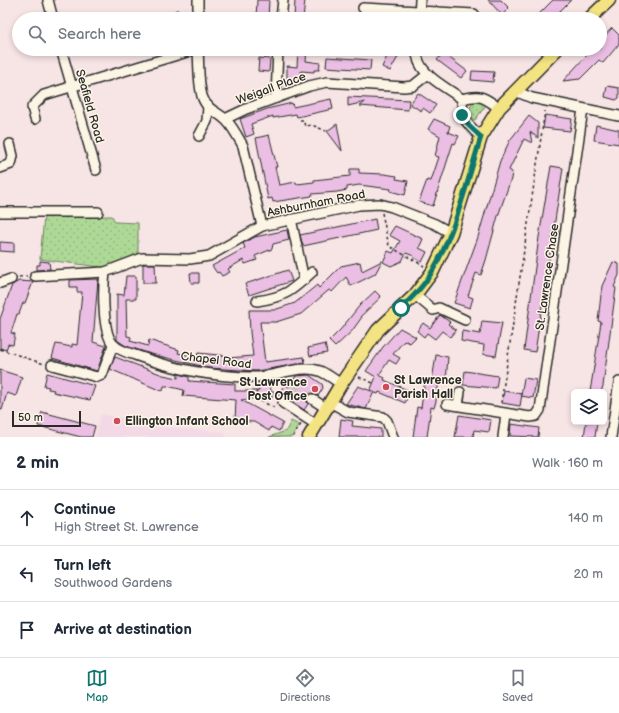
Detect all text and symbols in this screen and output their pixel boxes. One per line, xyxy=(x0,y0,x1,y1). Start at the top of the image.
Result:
search box xyxy=(12,12,607,56)
icon: search xyxy=(26,23,48,45)
text: Search here xyxy=(58,25,141,44)
street label: Seafield Road xyxy=(72,68,107,145)
street label: Weigall Place xyxy=(234,69,308,108)
route end xyxy=(453,106,471,124)
street label: Ashburnham Road xyxy=(266,187,367,220)
street label: St. Lawrence Chase xyxy=(533,223,562,331)
route start xyxy=(392,299,410,317)
street label: Chapel Road xyxy=(180,349,252,372)
place label: St Lawrence Parish Hall xyxy=(394,373,462,402)
place label: St Lawrence Post Office xyxy=(239,375,307,404)
marker: St Lawrence Parish Hall xyxy=(381,382,391,392)
marker: St Lawrence Post Office xyxy=(310,384,320,394)
map controls xyxy=(571,389,607,425)
button: layers xyxy=(571,389,607,425)
scale bar xyxy=(12,409,81,428)
text: 50 m xyxy=(18,411,43,424)
place label: Ellington Infant School xyxy=(125,414,249,429)
marker: Ellington Infant School xyxy=(112,416,122,426)
text: 2 min xyxy=(16,453,59,473)
text: Walk · 160 m xyxy=(532,455,603,471)
text: Continue xyxy=(54,500,116,519)
icon: ahead xyxy=(16,507,38,529)
text: 140 m xyxy=(568,510,603,526)
text: High Street St. Lawrence xyxy=(54,519,199,535)
text: Turn left xyxy=(54,556,111,575)
icon: left xyxy=(16,563,38,585)
text: 20 m xyxy=(573,566,603,582)
text: Southwood Gardens xyxy=(54,575,172,591)
icon: arrive xyxy=(16,619,38,641)
text: Arrive at destination xyxy=(54,620,192,639)
tab: Map xyxy=(86,667,108,704)
tab: Directions xyxy=(280,667,330,704)
tab: Saved xyxy=(502,667,533,704)

